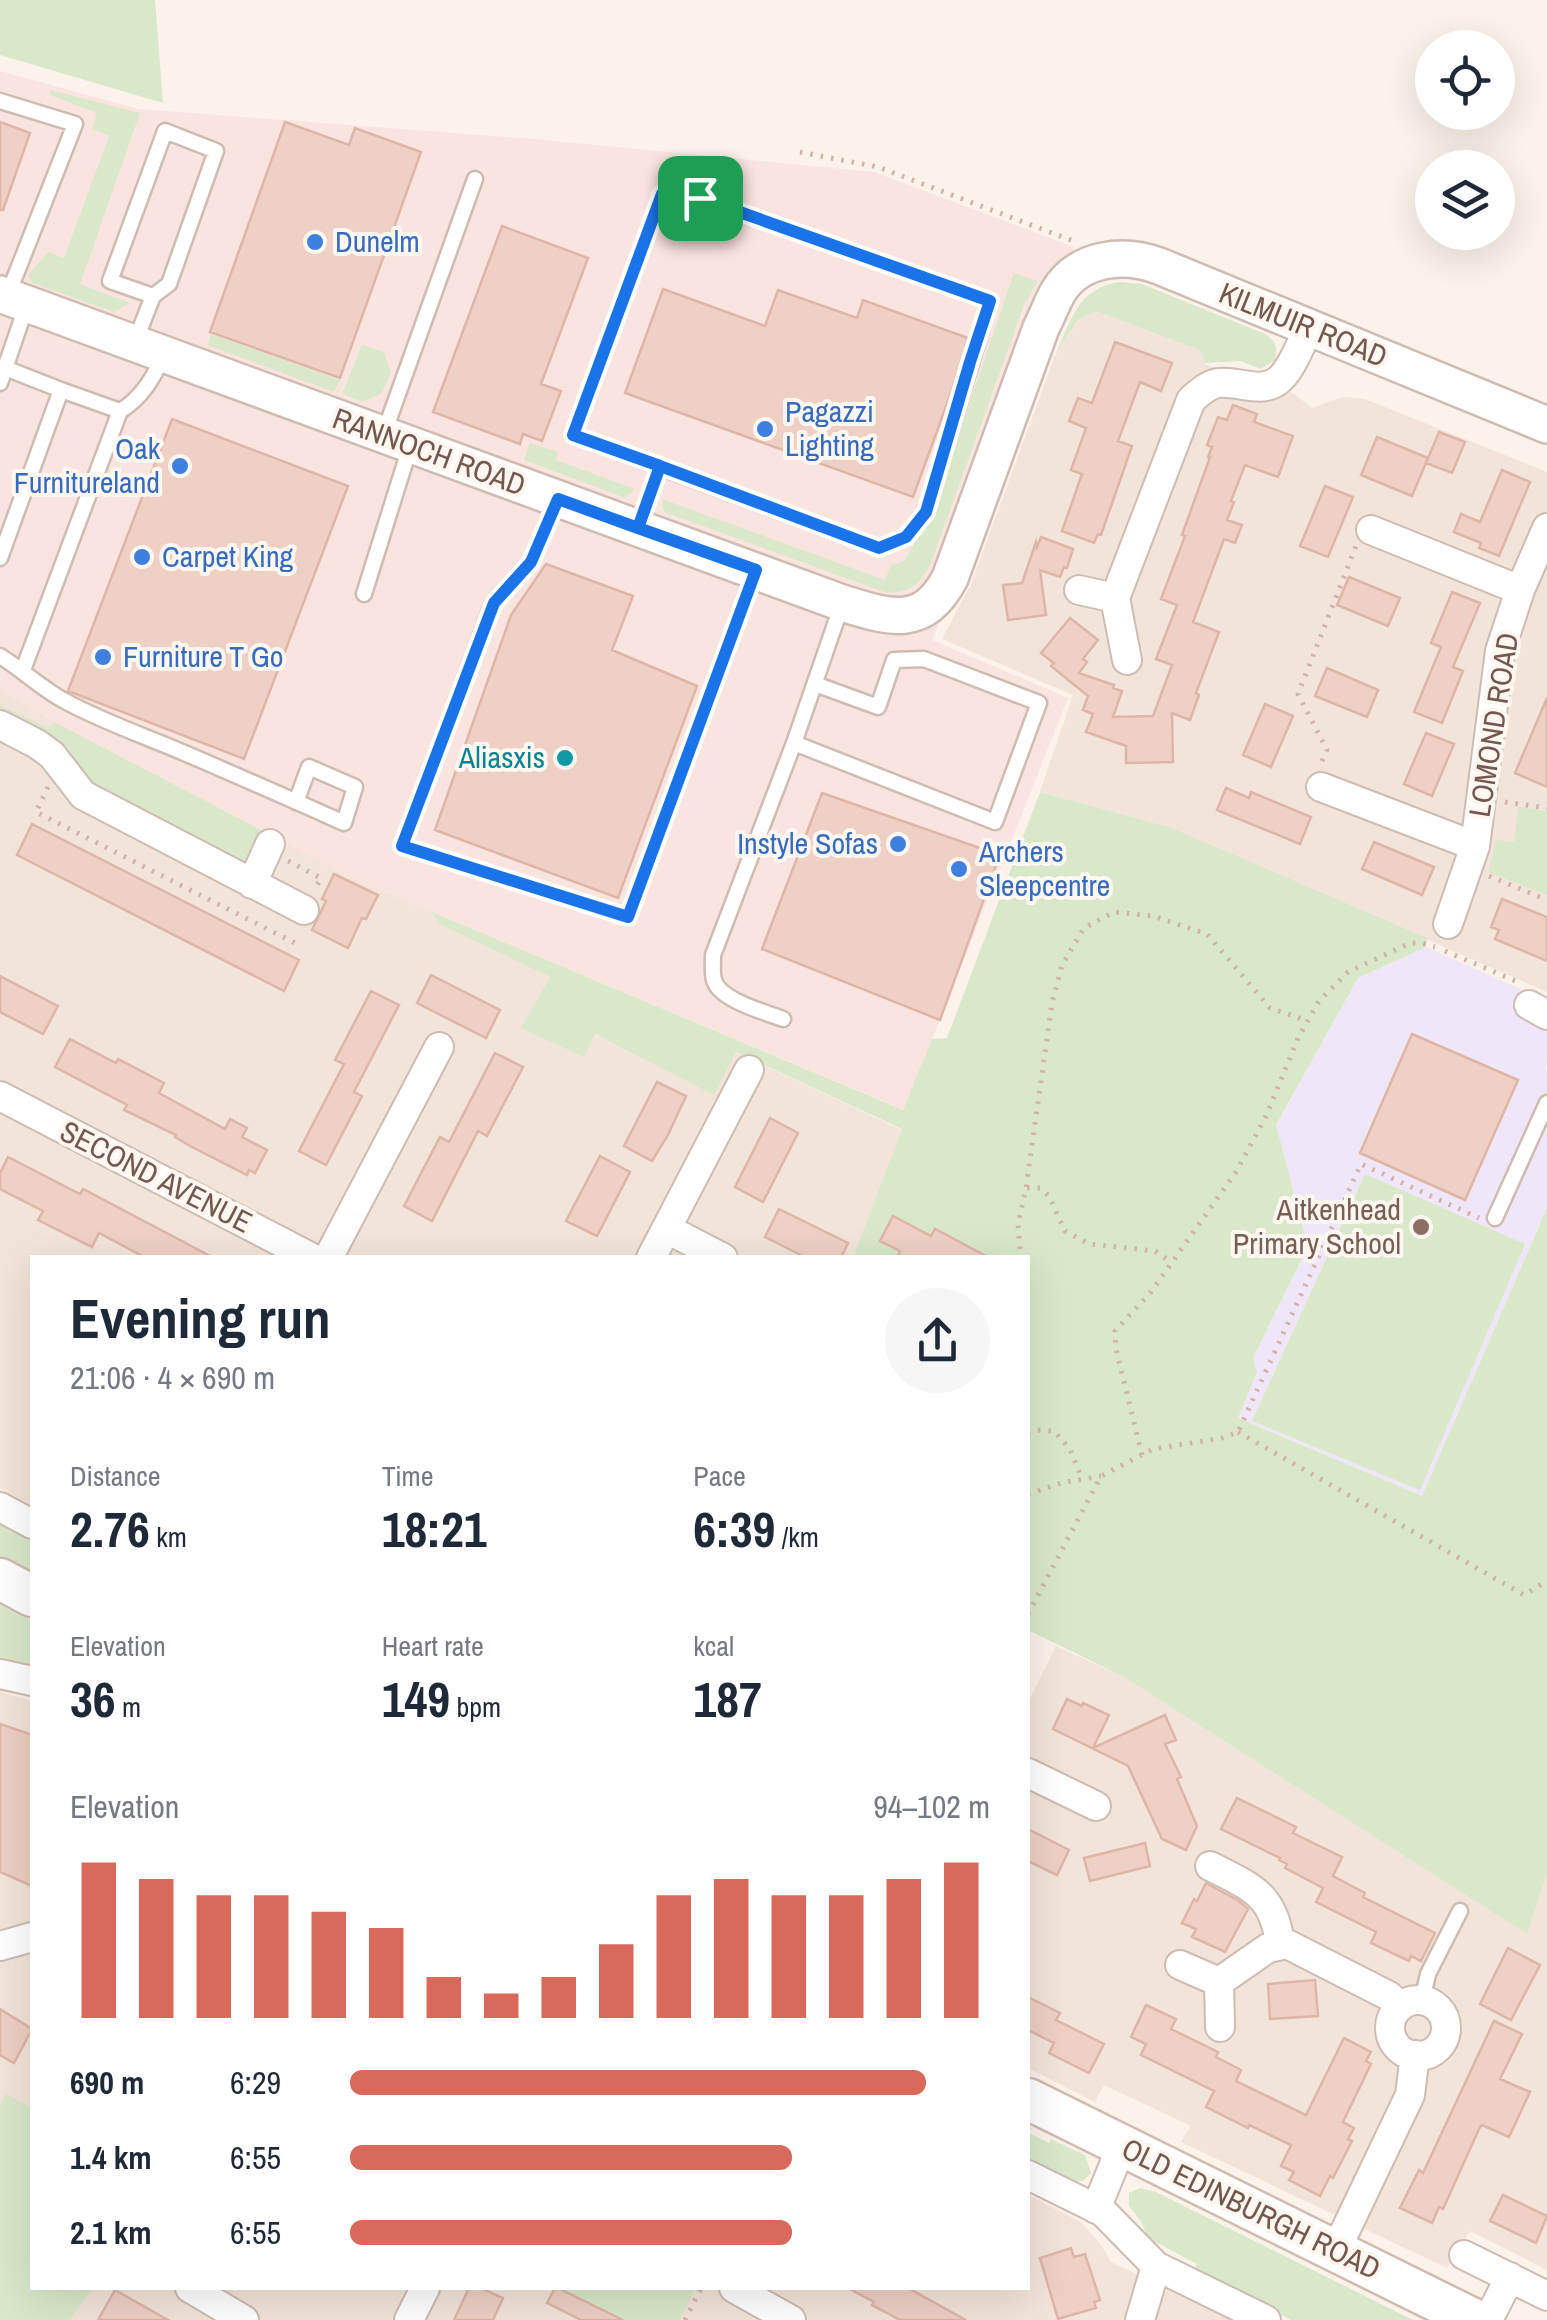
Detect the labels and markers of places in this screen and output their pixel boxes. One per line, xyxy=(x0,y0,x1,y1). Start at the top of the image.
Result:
pin xyxy=(658,156,743,241)
place label: Dunelm xyxy=(335,221,420,261)
marker: Dunelm xyxy=(304,231,326,253)
place label: Pagazzi Lighting xyxy=(785,391,874,465)
marker: Pagazzi Lighting xyxy=(754,418,776,440)
place label: Oak Furnitureland xyxy=(14,428,161,502)
marker: Oak Furnitureland xyxy=(169,455,191,477)
place label: Carpet King xyxy=(162,536,294,576)
marker: Carpet King xyxy=(131,546,153,568)
place label: Furniture T Go xyxy=(123,636,284,676)
marker: Furniture T Go xyxy=(92,646,114,668)
place label: Aliasxis xyxy=(458,737,545,777)
marker: Aliasxis xyxy=(554,747,576,769)
place label: Instyle Sofas xyxy=(737,823,878,863)
place label: Archers Sleepcentre xyxy=(978,831,1110,905)
marker: Instyle Sofas xyxy=(887,833,909,855)
marker: Archers Sleepcentre xyxy=(948,858,970,880)
place label: Aitkenhead Primary School xyxy=(1233,1189,1401,1263)
marker: Aitkenhead Primary School xyxy=(1410,1216,1432,1238)

